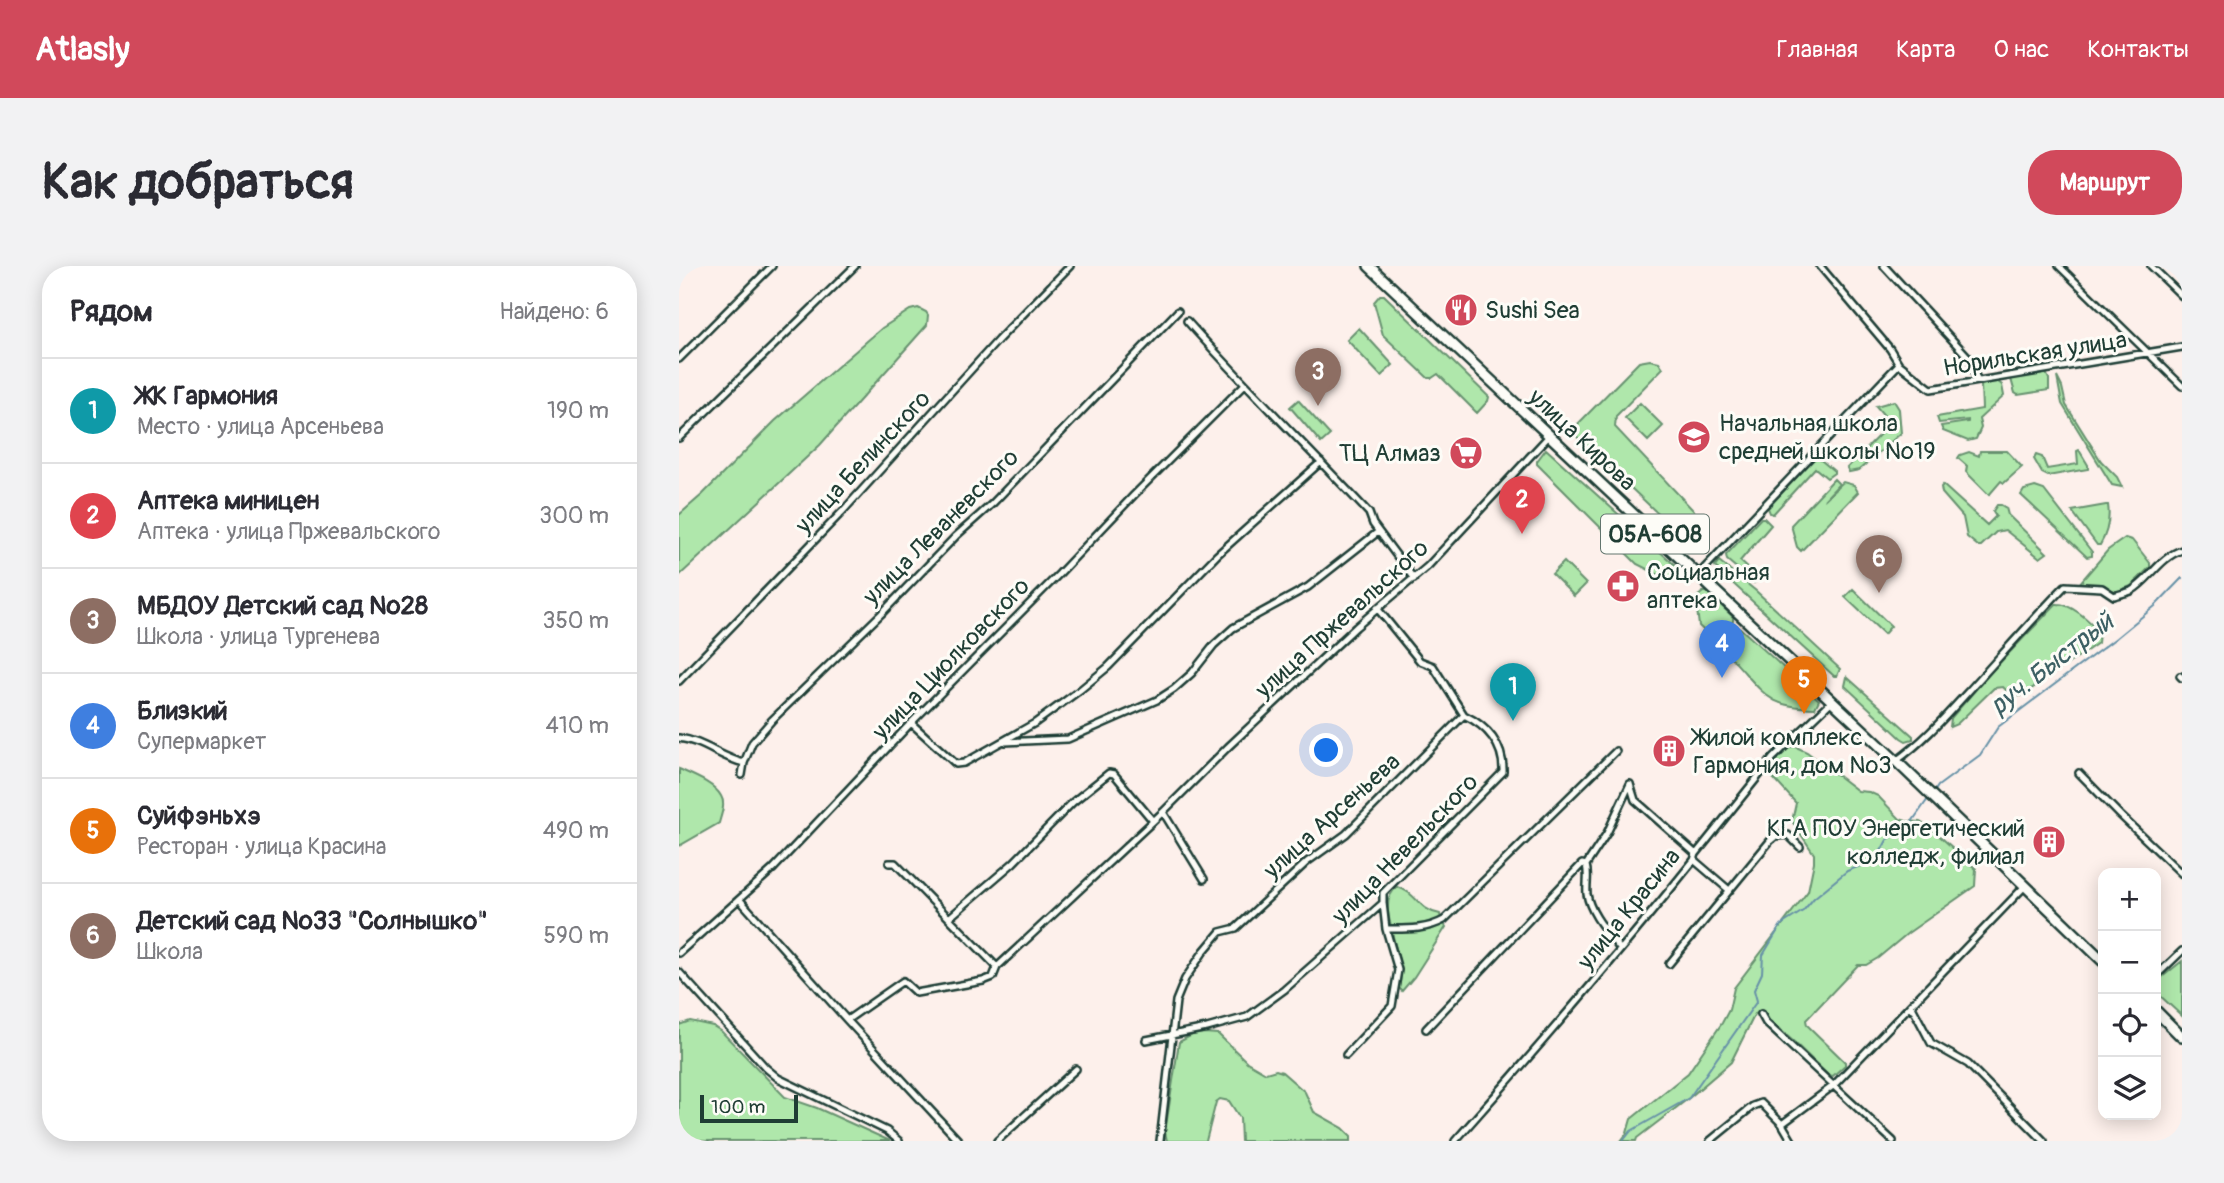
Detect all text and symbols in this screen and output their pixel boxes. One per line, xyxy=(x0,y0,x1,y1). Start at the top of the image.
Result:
text: Atlasly xyxy=(35,29,130,70)
text: Главная xyxy=(1777,35,1858,64)
text: Карта xyxy=(1896,35,1956,64)
text: О нас xyxy=(1994,35,2049,64)
text: Контакты xyxy=(2087,35,2189,64)
button: Маршрут xyxy=(2028,150,2182,215)
text: Как добраться xyxy=(42,152,354,213)
restaurant icon: Sushi Sea xyxy=(1442,291,1480,329)
text: Рядом xyxy=(70,293,153,330)
place label: Sushi Sea xyxy=(1485,296,1580,325)
text: Найдено: 6 xyxy=(499,297,609,326)
street label: Норильская улица xyxy=(1941,325,2129,383)
pin: 3 xyxy=(1295,348,1341,406)
text: ЖК Гармония xyxy=(137,380,278,412)
street label: улица Кирова xyxy=(1521,382,1642,497)
street label: улица Белинского xyxy=(789,384,937,540)
text: 1 xyxy=(89,396,98,425)
text: 190 m xyxy=(547,396,609,425)
place label: Начальная школа средней школы №19 xyxy=(1719,409,1936,466)
text: Место · улица Арсеньева xyxy=(137,412,384,441)
school or university icon: Начальная школа средней школы №19 xyxy=(1675,418,1713,456)
supermarket icon: ТЦ Алмаз xyxy=(1447,434,1485,472)
place label: ТЦ Алмаз xyxy=(1339,439,1441,468)
street label: улица Леваневского xyxy=(856,443,1025,612)
pin: 2 xyxy=(1499,476,1545,534)
text: Аптека миницен xyxy=(137,485,319,517)
text: 2 xyxy=(87,501,99,530)
text: 300 m xyxy=(539,501,609,530)
road number: 05А-608 xyxy=(1601,514,1709,554)
text: Аптека · улица Пржевальского xyxy=(137,517,440,546)
street label: улица Пржевальского xyxy=(1249,534,1435,705)
pin: 6 xyxy=(1856,535,1902,593)
place label: Социальная аптека xyxy=(1647,558,1770,615)
pharmacy icon: Социальная аптека xyxy=(1604,567,1642,605)
street label: улица Циолковского xyxy=(866,572,1036,747)
text: МБДОУ Детский сад №28 xyxy=(137,590,428,622)
water label: руч. Быстрый xyxy=(1984,604,2122,722)
text: 3 xyxy=(87,606,99,635)
text: 350 m xyxy=(543,606,609,635)
pin: 4 xyxy=(1699,620,1745,678)
text: Школа · улица Тургенева xyxy=(137,622,380,651)
pin: 5 xyxy=(1781,656,1827,714)
pin: 1 xyxy=(1490,663,1536,721)
text: Близкий xyxy=(137,695,228,727)
text: 4 xyxy=(86,711,100,740)
text: 410 m xyxy=(546,711,609,740)
place label: Жилой комплекс Гармония, дом №3 xyxy=(1689,723,1892,780)
text: Супермаркет xyxy=(137,727,266,756)
building icon: Жилой комплекс Гармония, дом №3 xyxy=(1650,732,1688,770)
your location xyxy=(1309,733,1343,767)
street label: улица Арсеньева xyxy=(1257,747,1406,886)
street label: улица Невельского xyxy=(1325,768,1484,931)
text: Суйфэньхэ xyxy=(137,800,261,832)
place label: КГА ПОУ Энергетический колледж, филиал xyxy=(1767,814,2025,871)
text: 5 xyxy=(87,816,99,845)
text: 490 m xyxy=(543,816,609,845)
building icon: КГА ПОУ Энергетический колледж, филиал xyxy=(2030,823,2068,861)
text: Ресторан · улица Красина xyxy=(137,832,386,861)
street label: улица Красина xyxy=(1571,843,1687,976)
map controls xyxy=(2098,868,2161,1120)
button: + xyxy=(2098,868,2161,931)
text: Детский сад №33 "Солнышко" xyxy=(137,905,488,937)
text: 6 xyxy=(86,921,100,950)
text: 590 m xyxy=(544,921,609,950)
button: − xyxy=(2098,931,2161,994)
text: Школа xyxy=(137,937,203,966)
button: locate xyxy=(2098,994,2161,1057)
button: layers xyxy=(2098,1057,2161,1120)
scale bar xyxy=(700,1092,798,1124)
text: 100 m xyxy=(711,1095,765,1119)

